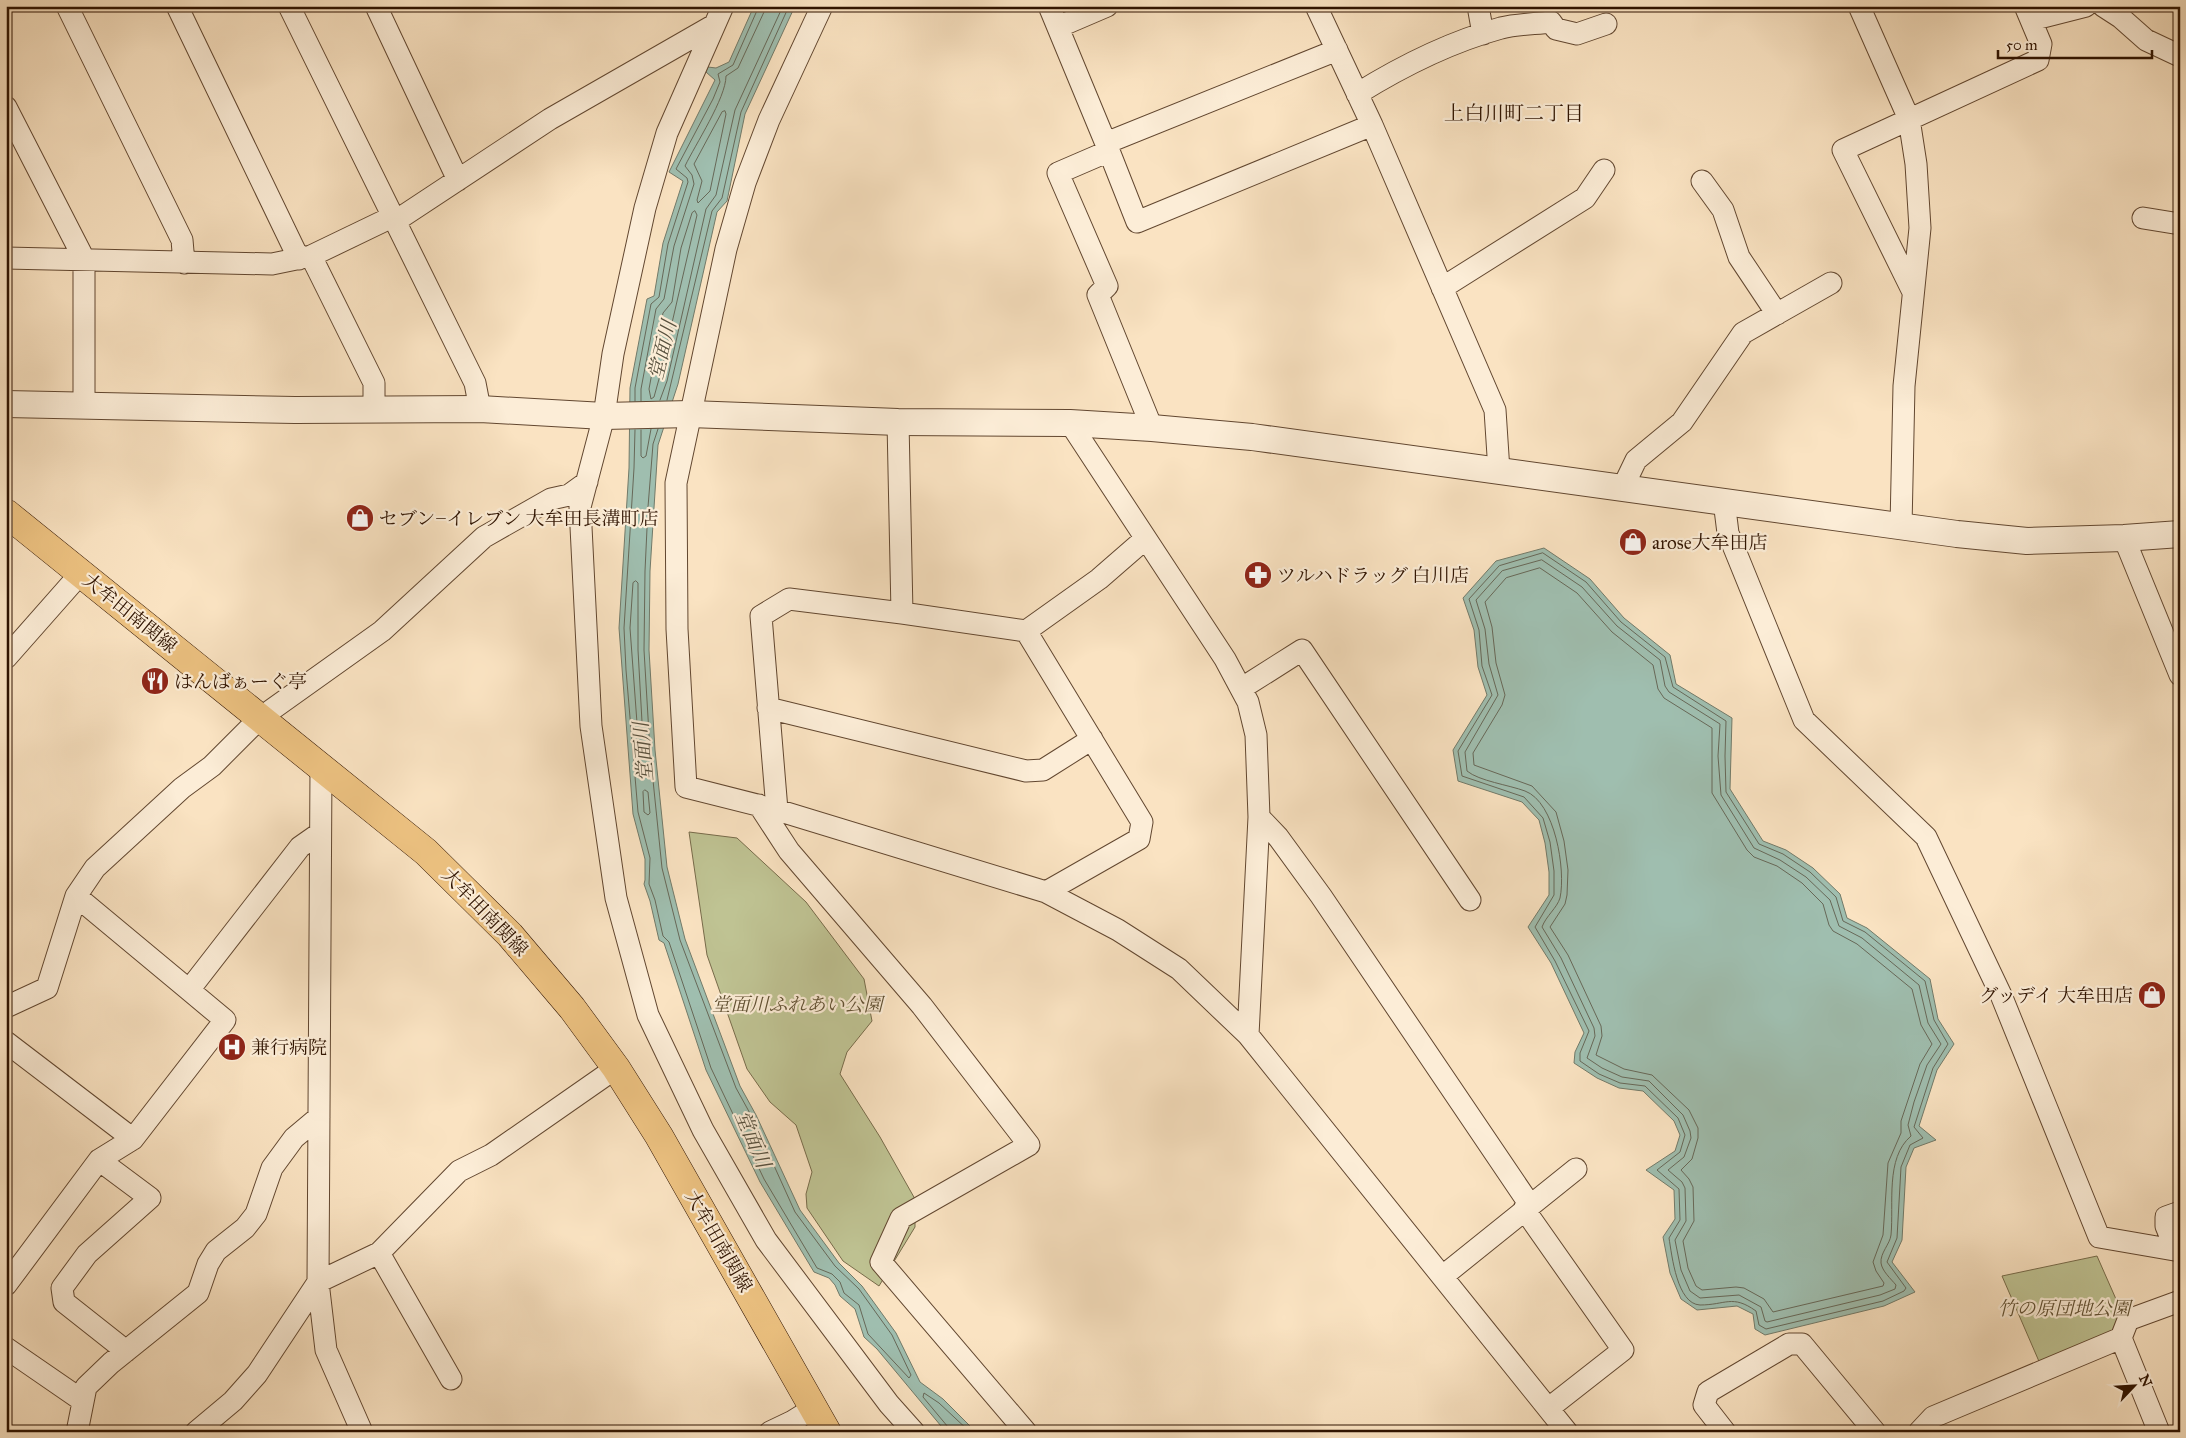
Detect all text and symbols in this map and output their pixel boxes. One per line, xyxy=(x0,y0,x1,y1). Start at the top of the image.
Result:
scale bar xyxy=(1998,28,2152,60)
text: 50 m xyxy=(2006,36,2038,54)
district label: 上白川町二丁目 xyxy=(1444,101,1584,125)
water label: 堂面川 xyxy=(643,316,681,382)
shop icon: セブン−イレブン 大牟田長溝町店 xyxy=(345,503,375,533)
place label: セブン−イレブン 大牟田長溝町店 xyxy=(379,507,659,530)
shop icon: arose大牟田店 xyxy=(1618,527,1648,557)
place label: arose大牟田店 xyxy=(1652,531,1768,554)
pharmacy icon: ツルハドラッグ 白川店 xyxy=(1243,560,1273,590)
place label: ツルハドラッグ 白川店 xyxy=(1277,564,1469,587)
street label: 大牟田南関線 xyxy=(78,568,182,658)
restaurant icon: はんばぁーぐ亭 xyxy=(140,666,170,696)
place label: はんばぁーぐ亭 xyxy=(174,670,307,693)
water label: 堂面川 xyxy=(628,719,658,783)
street label: 大牟田南関線 xyxy=(437,863,533,961)
shop icon: グッデイ 大牟田店 xyxy=(2137,980,2167,1010)
place label: グッデイ 大牟田店 xyxy=(1979,984,2133,1007)
park label: 堂面川ふれあい公園 xyxy=(711,993,885,1016)
hospital icon: 兼行病院 xyxy=(217,1032,247,1062)
place label: 兼行病院 xyxy=(251,1036,327,1059)
water label: 堂面川 xyxy=(730,1107,777,1173)
street label: 大牟田南関線 xyxy=(681,1186,757,1296)
park label: 竹の原団地公園 xyxy=(1997,1297,2133,1320)
north arrow xyxy=(2108,1360,2158,1410)
text: N xyxy=(2135,1372,2156,1390)

